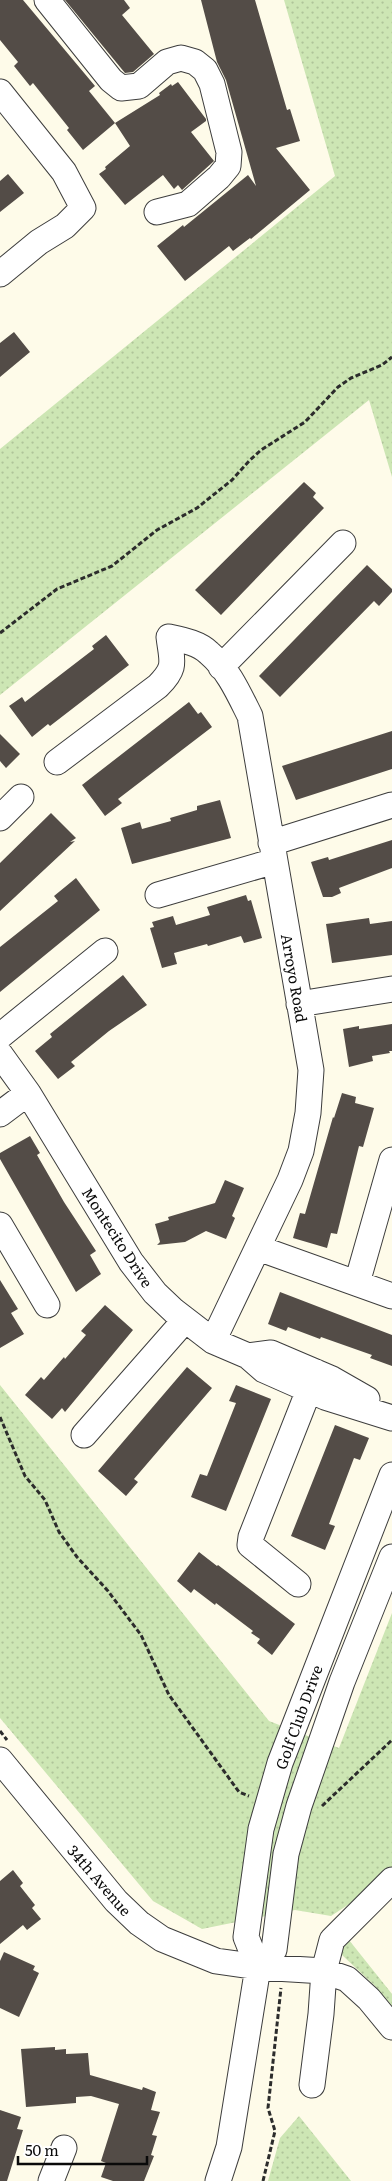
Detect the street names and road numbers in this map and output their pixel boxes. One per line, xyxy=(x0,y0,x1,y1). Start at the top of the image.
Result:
street label: Arroyo Road xyxy=(276,932,314,1024)
street label: Montecito Drive xyxy=(77,1182,159,1292)
street label: Golf Club Drive xyxy=(268,1661,328,1772)
street label: 34th Avenue xyxy=(62,1839,138,1921)

